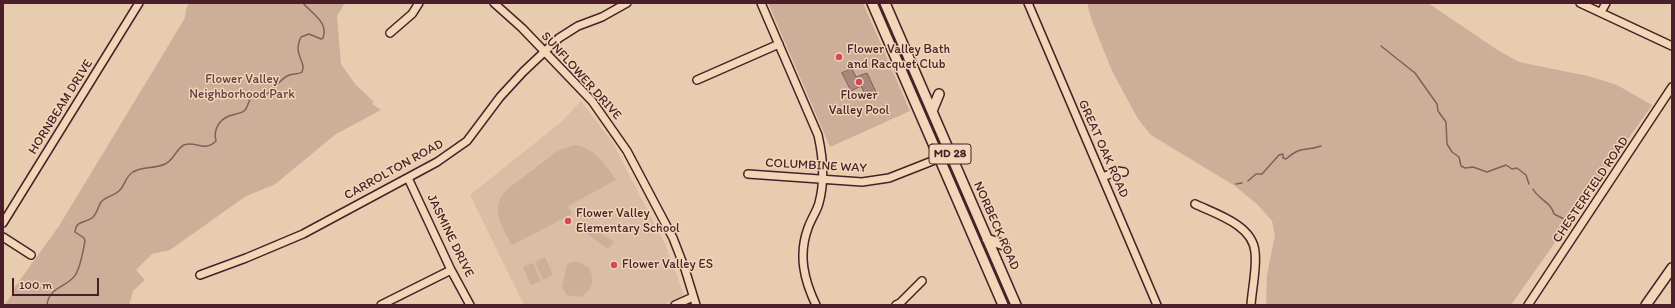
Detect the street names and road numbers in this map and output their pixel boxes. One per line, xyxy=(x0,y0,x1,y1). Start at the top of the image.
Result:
street label: SUNFLOWER DRIVE xyxy=(537,29,625,123)
street label: HORNBEAM DRIVE xyxy=(25,57,97,157)
street label: GREAT OAK ROAD xyxy=(1074,98,1132,200)
street label: CHESTERFIELD ROAD xyxy=(1550,134,1632,246)
street label: CARROLTON ROAD xyxy=(342,136,446,204)
road number: MD 28 xyxy=(929,144,971,164)
street label: COLUMBINE WAY xyxy=(765,156,867,176)
street label: NORBECK ROAD xyxy=(969,179,1023,273)
street label: JASMINE DRIVE xyxy=(423,192,477,280)

